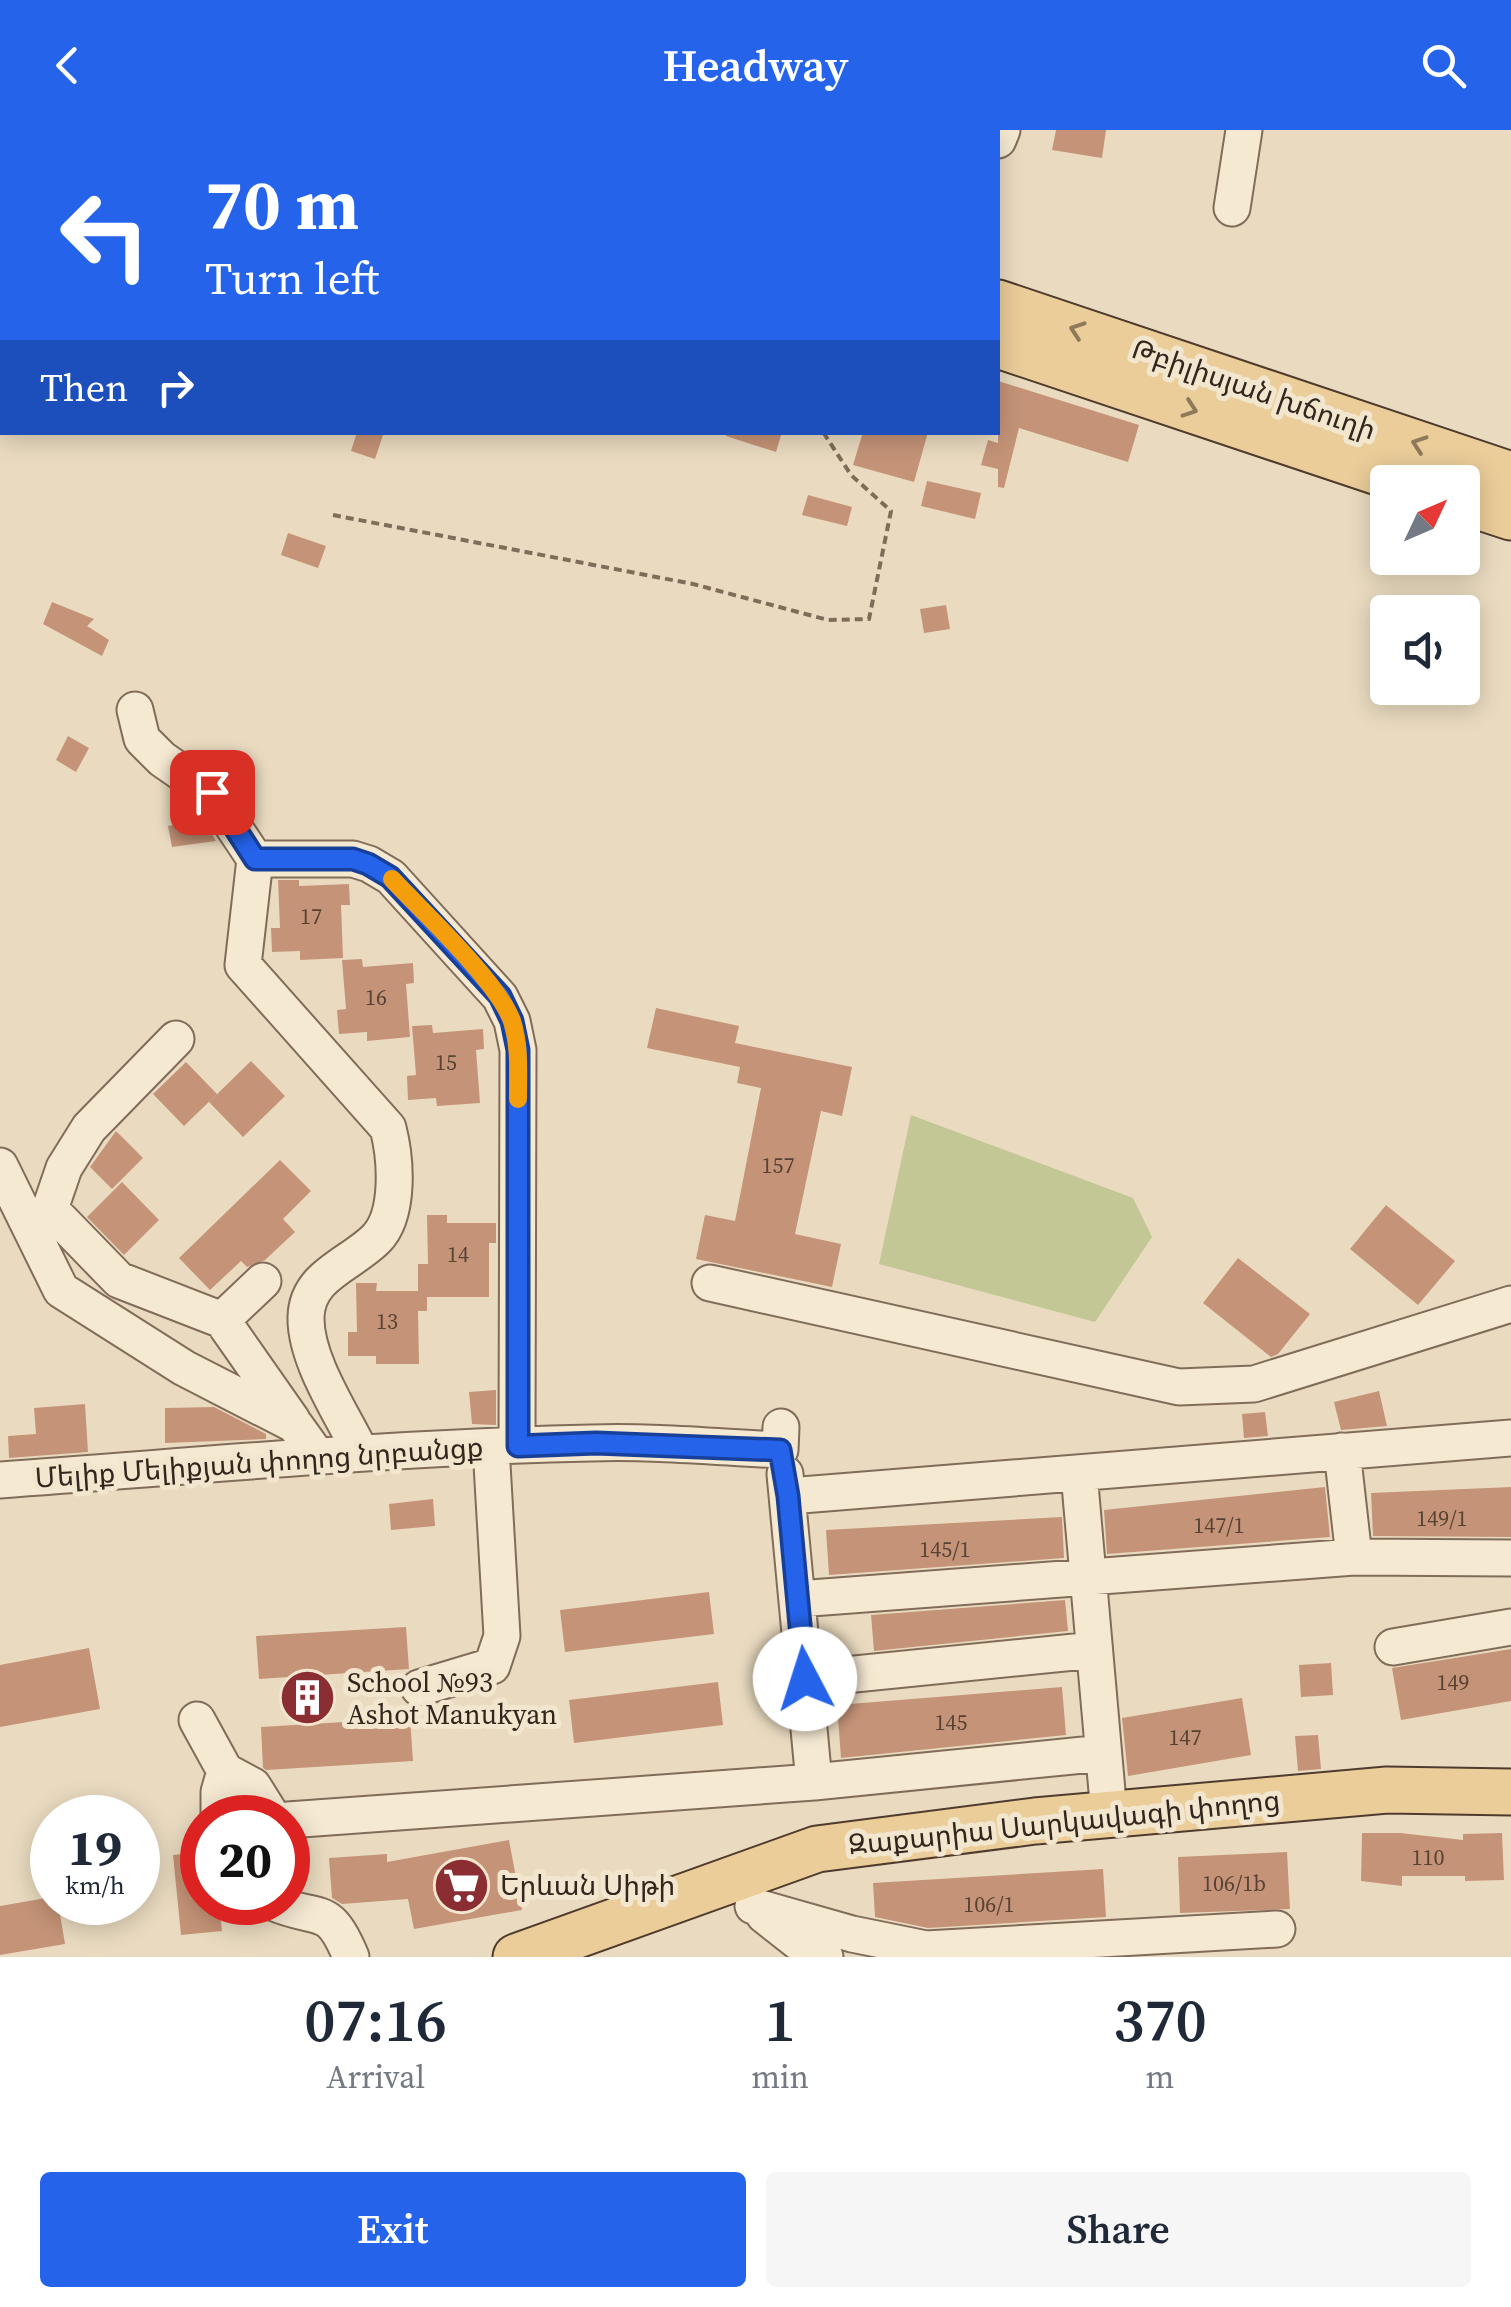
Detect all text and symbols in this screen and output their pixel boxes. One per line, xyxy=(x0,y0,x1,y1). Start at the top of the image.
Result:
text: Headway xyxy=(662,34,849,96)
icon: back xyxy=(40,38,95,93)
icon: search xyxy=(1416,38,1471,93)
text: 70 m xyxy=(205,156,359,252)
icon: left xyxy=(40,170,170,300)
text: Turn left xyxy=(205,247,379,309)
one-way arrow xyxy=(1070,321,1087,341)
street label: Թբիլիսյան խճուղի xyxy=(1127,329,1381,449)
icon: right xyxy=(148,360,203,415)
text: Then xyxy=(40,362,128,414)
one-way arrow xyxy=(1180,398,1197,418)
one-way arrow xyxy=(1411,435,1428,456)
north arrow xyxy=(1370,465,1480,575)
map controls xyxy=(1370,465,1480,705)
button: sound xyxy=(1370,595,1480,705)
pin xyxy=(170,750,255,835)
icon: arrive xyxy=(185,765,240,820)
house number: 17 xyxy=(300,901,322,931)
house number: 16 xyxy=(365,982,387,1012)
house number: 15 xyxy=(435,1047,457,1077)
house number: 157 xyxy=(761,1150,795,1180)
house number: 14 xyxy=(447,1239,469,1269)
house number: 13 xyxy=(376,1306,398,1336)
street label: Մելիք Մելիքյան փողոց նրբանցք xyxy=(33,1427,485,1497)
house number: 149/1 xyxy=(1416,1503,1468,1533)
house number: 147/1 xyxy=(1193,1510,1245,1540)
house number: 145/1 xyxy=(919,1534,971,1564)
position arrow xyxy=(753,1627,857,1731)
place label: School №93 Ashot Manukyan xyxy=(347,1663,557,1733)
house number: 149 xyxy=(1436,1667,1470,1697)
building icon: School №93 Ashot Manukyan xyxy=(278,1668,338,1728)
house number: 145 xyxy=(934,1707,968,1737)
house number: 147 xyxy=(1168,1722,1202,1752)
street label: Զաքարիա Սարկավագի փողոց xyxy=(846,1780,1282,1864)
speed limit sign: 20 xyxy=(180,1795,310,1925)
text: 19 xyxy=(68,1813,122,1882)
house number: 110 xyxy=(1411,1842,1445,1872)
supermarket icon: Երևան Սիթի xyxy=(431,1855,491,1915)
place label: Երևան Սիթի xyxy=(500,1866,675,1904)
text: km/h xyxy=(65,1868,125,1902)
house number: 106/1b xyxy=(1202,1868,1266,1898)
house number: 106/1 xyxy=(963,1889,1015,1919)
text: 07:16 xyxy=(304,1979,447,2061)
text: 1 xyxy=(765,1979,796,2061)
text: 370 xyxy=(1113,1979,1207,2061)
text: Arrival xyxy=(326,2055,425,2099)
text: min xyxy=(751,2055,809,2099)
text: m xyxy=(1146,2055,1174,2099)
button: Exit xyxy=(40,2172,746,2287)
button: Share xyxy=(766,2172,1471,2287)

